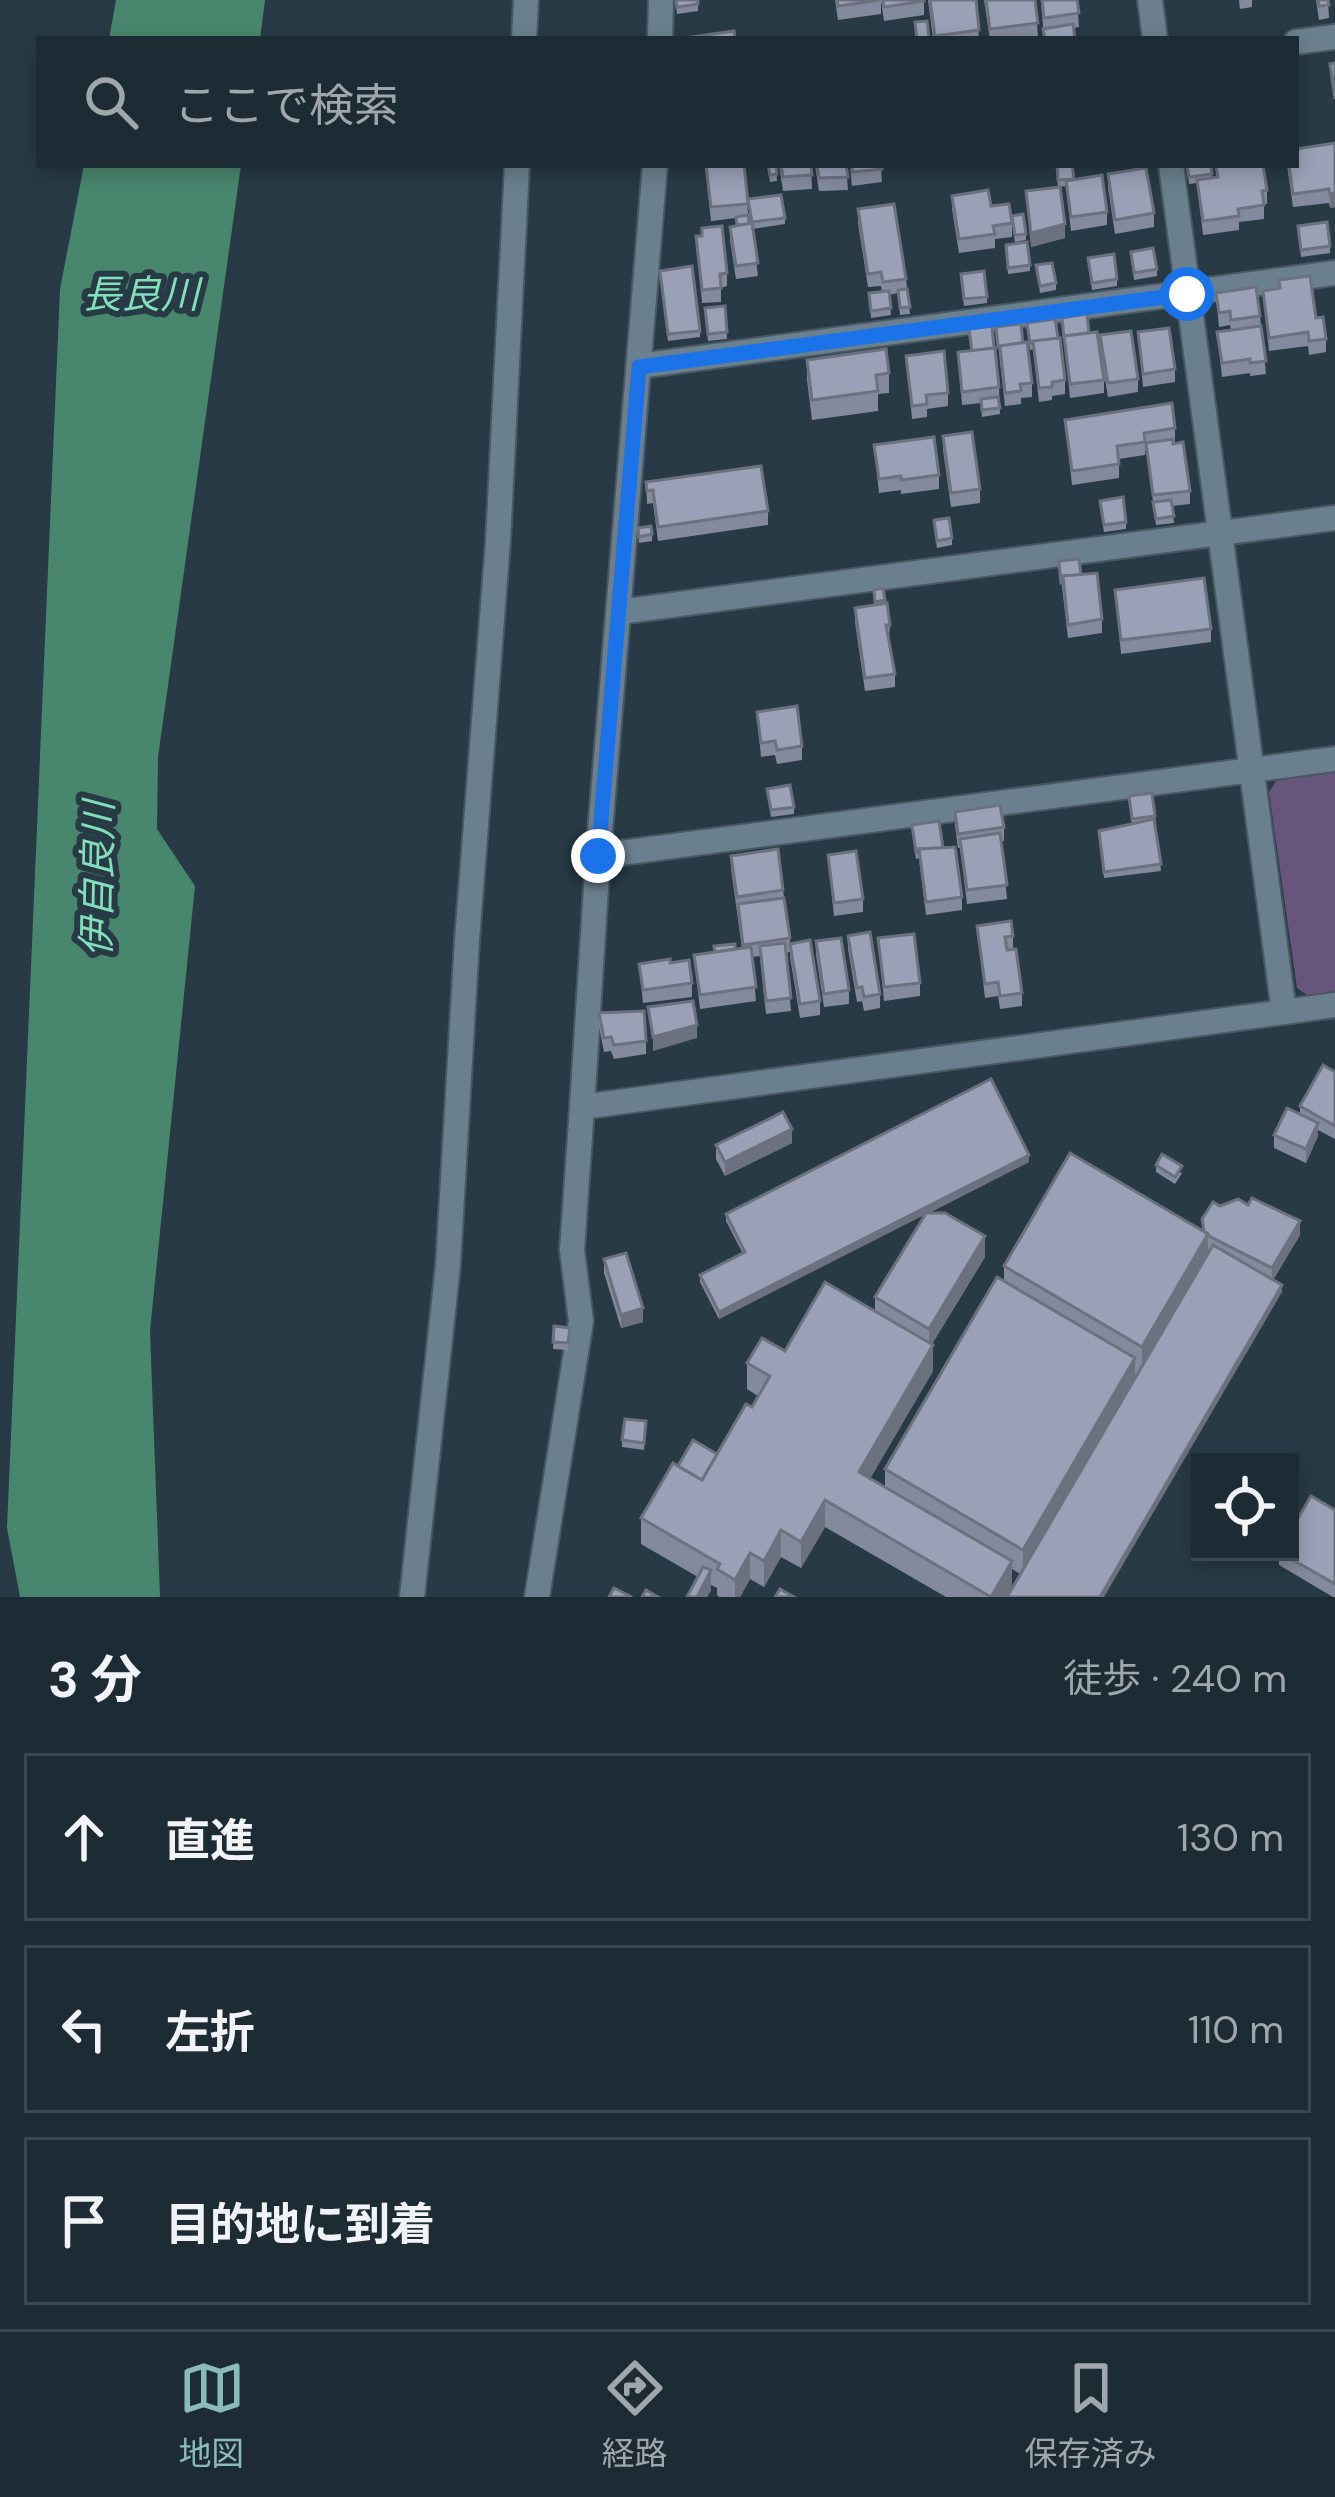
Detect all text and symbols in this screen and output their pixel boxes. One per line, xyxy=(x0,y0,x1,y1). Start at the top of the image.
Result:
search box xyxy=(36,36,1299,168)
icon: search xyxy=(78,69,144,135)
text: ここで検索 xyxy=(174,76,399,135)
route start xyxy=(1160,267,1214,321)
water label: 長良川 xyxy=(82,269,203,320)
water label: 伊自良川 xyxy=(71,797,124,957)
route end xyxy=(571,829,625,883)
map controls xyxy=(1191,1453,1299,1561)
button: locate xyxy=(1191,1453,1299,1561)
text: 3 分 xyxy=(48,1646,142,1713)
text: 徒歩 · 240 m xyxy=(1063,1653,1287,1704)
icon: ahead xyxy=(51,1804,117,1870)
text: 直進 xyxy=(165,1811,255,1870)
text: 130 m xyxy=(1177,1812,1284,1863)
icon: left xyxy=(51,1996,117,2062)
text: 左折 xyxy=(165,2003,255,2062)
text: 110 m xyxy=(1188,2004,1284,2055)
icon: arrive xyxy=(51,2188,117,2254)
text: 目的地に到着 xyxy=(165,2195,435,2254)
tab: 地図 xyxy=(179,2355,245,2475)
tab: 経路 xyxy=(602,2355,668,2475)
tab: 保存済み xyxy=(1025,2355,1157,2475)

